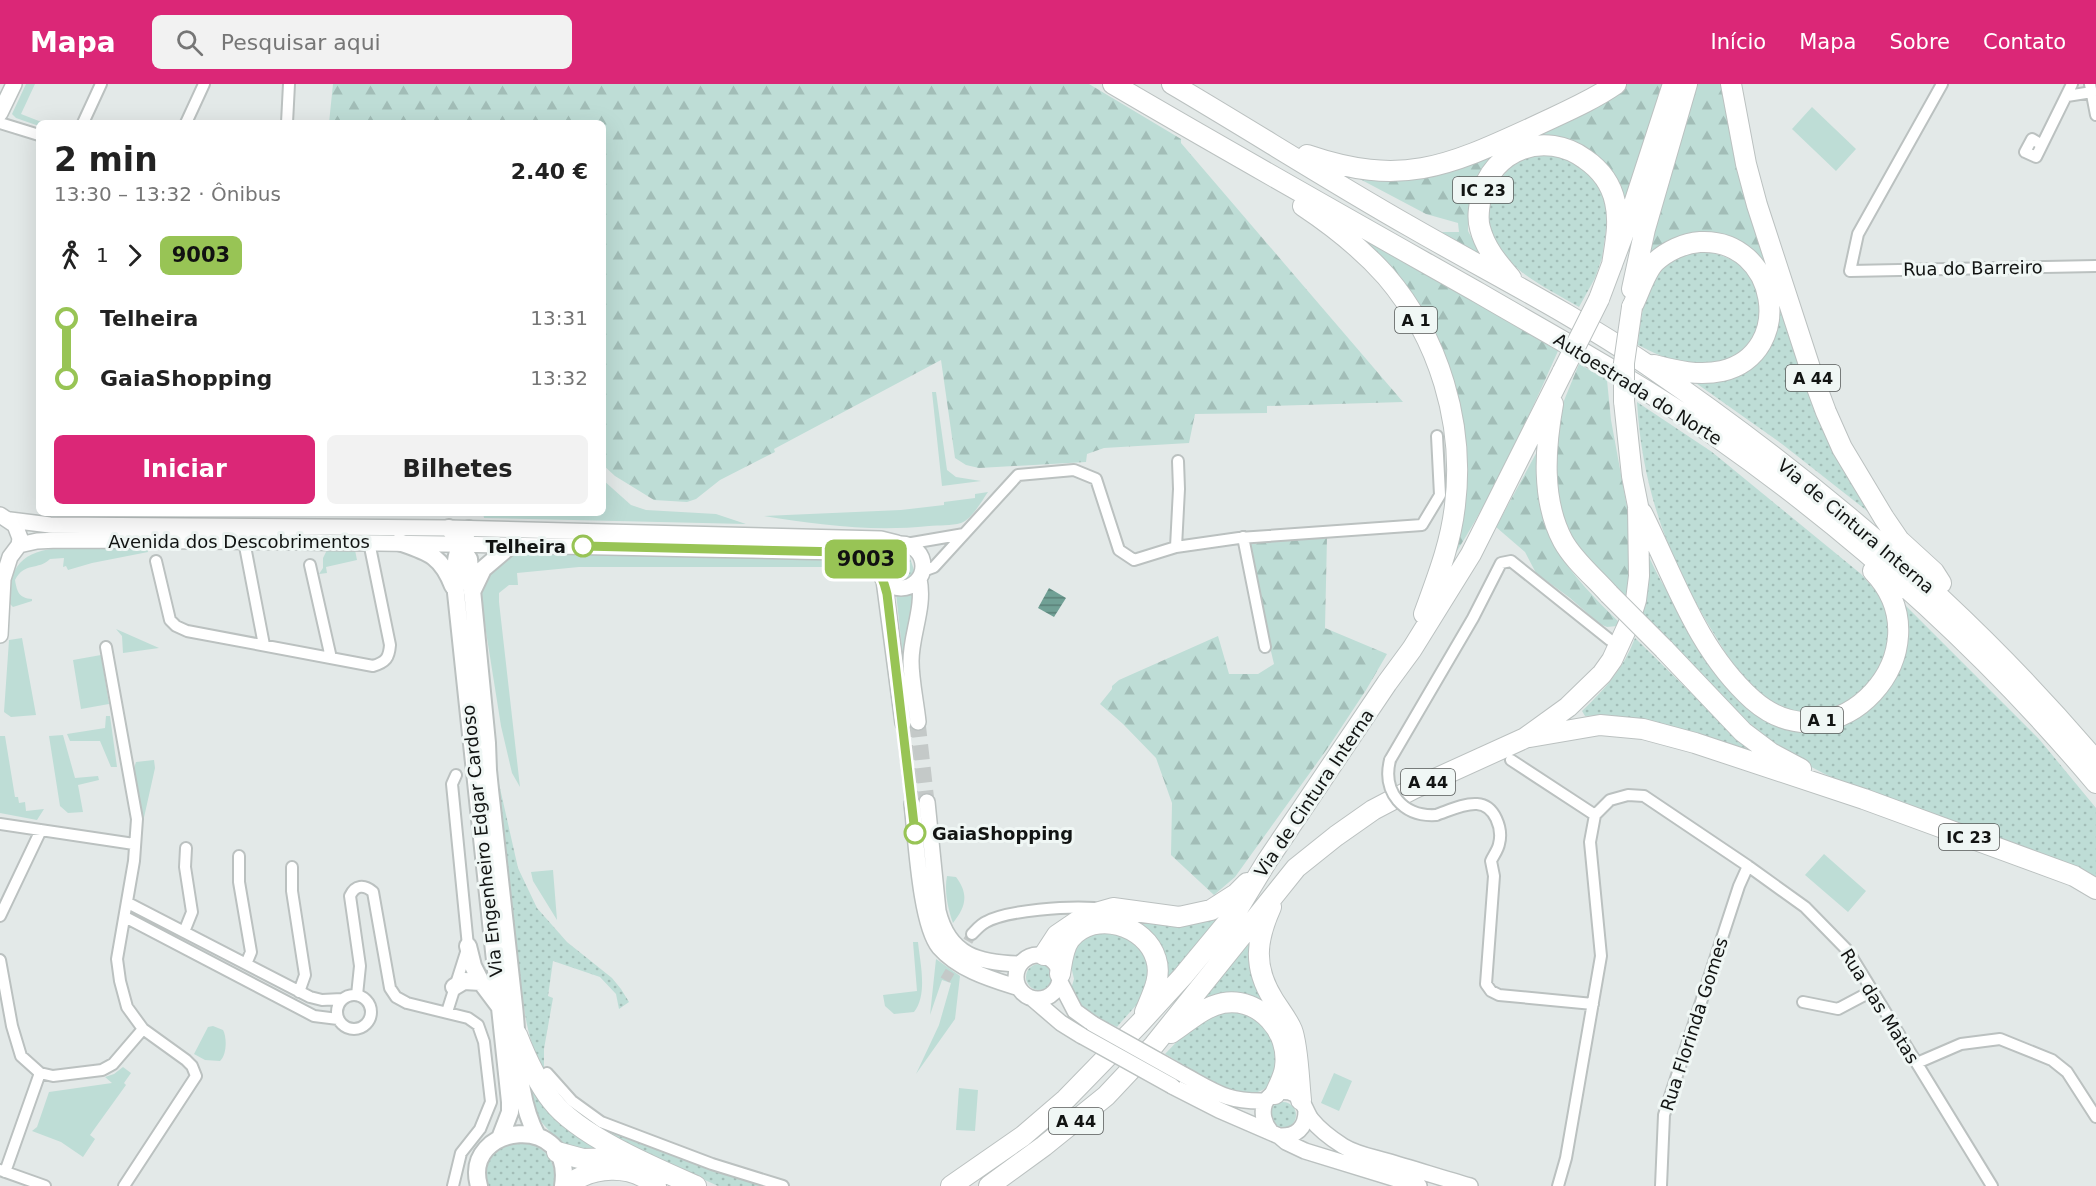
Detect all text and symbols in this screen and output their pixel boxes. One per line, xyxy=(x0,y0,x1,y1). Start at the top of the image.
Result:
search box xyxy=(152,15,572,69)
text: Mapa xyxy=(30,26,116,59)
icon: search xyxy=(173,26,206,59)
text: Pesquisar aqui xyxy=(221,30,381,55)
text: Início xyxy=(1711,30,1766,54)
text: Mapa xyxy=(1799,30,1856,54)
text: Sobre xyxy=(1889,30,1950,54)
text: Contato xyxy=(1983,30,2066,54)
text: 2 min xyxy=(54,140,158,179)
text: 2.40 € xyxy=(511,159,588,184)
road number: IC 23 xyxy=(1453,177,1513,203)
text: 13:30 – 13:32 · Ônibus xyxy=(54,182,281,206)
icon: walk xyxy=(54,239,87,272)
icon: forward xyxy=(118,239,151,272)
text: 1 xyxy=(96,243,109,267)
text: 9003 xyxy=(172,243,230,267)
street label: Rua do Barreiro xyxy=(1903,256,2043,280)
text: Telheira xyxy=(100,306,198,331)
text: 13:31 xyxy=(530,306,588,330)
road number: A 1 xyxy=(1395,307,1437,333)
street label: Autoestrada do Norte xyxy=(1550,329,1726,449)
road number: A 44 xyxy=(1786,365,1840,391)
text: GaiaShopping xyxy=(100,366,272,391)
text: 13:32 xyxy=(530,366,588,390)
button: Iniciar xyxy=(54,435,315,504)
button: Bilhetes xyxy=(327,435,588,504)
street label: Via de Cintura Interna xyxy=(1773,454,1939,598)
street label: Avenida dos Descobrimentos xyxy=(108,531,370,552)
marker: Telheira xyxy=(572,535,594,557)
place label: Telheira xyxy=(486,536,566,557)
line badge: 9003 xyxy=(824,540,908,578)
text: 9003 xyxy=(837,547,895,571)
street label: Via Engenheiro Edgar Cardoso xyxy=(457,704,507,978)
street label: Via de Cintura Interna xyxy=(1250,705,1378,881)
road number: A 1 xyxy=(1801,707,1843,733)
road number: A 44 xyxy=(1401,769,1455,795)
marker: GaiaShopping xyxy=(904,822,926,844)
place label: GaiaShopping xyxy=(932,823,1073,844)
road number: IC 23 xyxy=(1939,824,1999,850)
street label: Rua Florinda Gomes xyxy=(1656,935,1732,1113)
street label: Rua das Matas xyxy=(1836,945,1924,1067)
road number: A 44 xyxy=(1049,1108,1103,1134)

